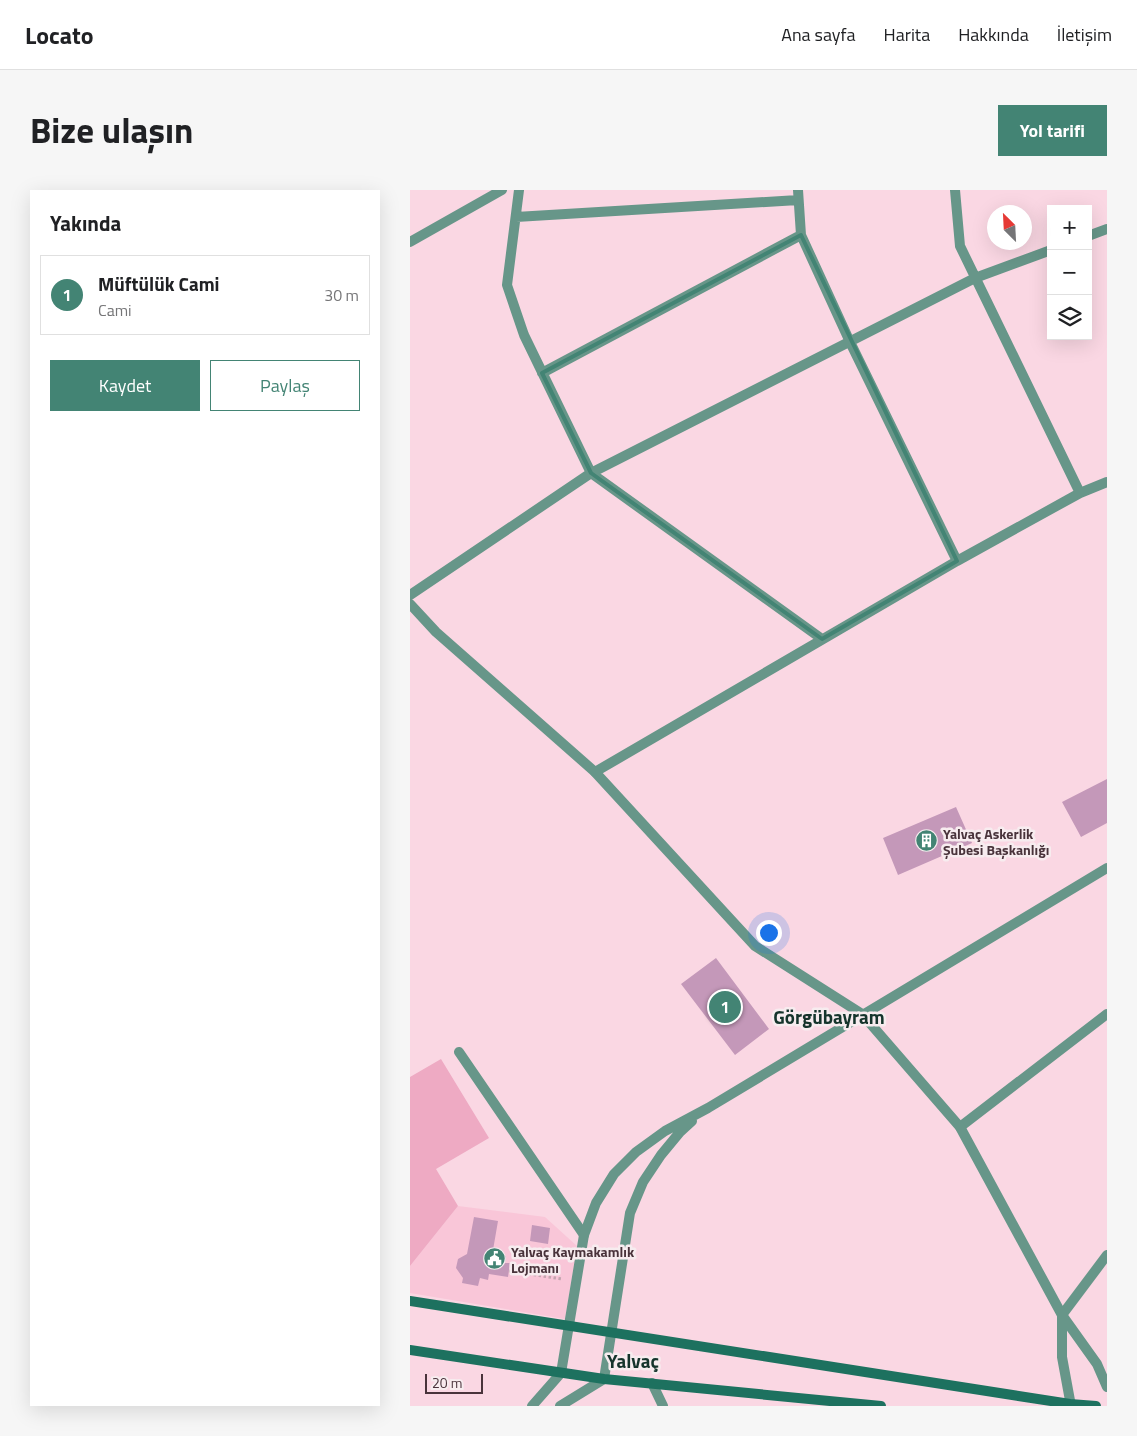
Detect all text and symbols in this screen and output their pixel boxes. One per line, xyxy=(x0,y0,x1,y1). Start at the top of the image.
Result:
text: Locato xyxy=(25,17,94,53)
text: Ana sayfa xyxy=(781,21,856,48)
text: Harita xyxy=(884,21,930,48)
text: Hakkında xyxy=(958,21,1029,48)
text: İletişim xyxy=(1057,21,1112,48)
text: Bize ulaşın xyxy=(30,103,193,157)
button: Yol tarifi xyxy=(998,105,1107,156)
north arrow xyxy=(987,205,1032,250)
map controls xyxy=(1047,205,1092,340)
button: + xyxy=(1047,205,1092,250)
text: Yakında xyxy=(50,207,121,239)
button: − xyxy=(1047,250,1092,295)
text: Müftülük Cami xyxy=(98,269,220,298)
text: 1 xyxy=(63,283,71,307)
text: 30 m xyxy=(324,283,359,307)
button: layers xyxy=(1047,295,1092,340)
text: Cami xyxy=(98,298,132,322)
button: Kaydet xyxy=(50,360,200,411)
button: Paylaş xyxy=(210,360,360,411)
place label: Yalvaç Askerlik Şubesi Başkanlığı xyxy=(943,823,1049,860)
building icon: Yalvaç Askerlik Şubesi Başkanlığı xyxy=(915,829,939,853)
your location xyxy=(756,920,782,946)
pin: 1 xyxy=(709,988,741,1026)
district label: Görgübayram xyxy=(773,1002,885,1031)
place label: Yalvaç Kaymakamlık Lojmanı xyxy=(511,1241,635,1278)
public building icon: Yalvaç Kaymakamlık Lojmanı xyxy=(483,1247,507,1271)
district label: Yalvaç xyxy=(607,1346,659,1375)
scale bar xyxy=(425,1371,482,1394)
text: 20 m xyxy=(432,1372,462,1393)

